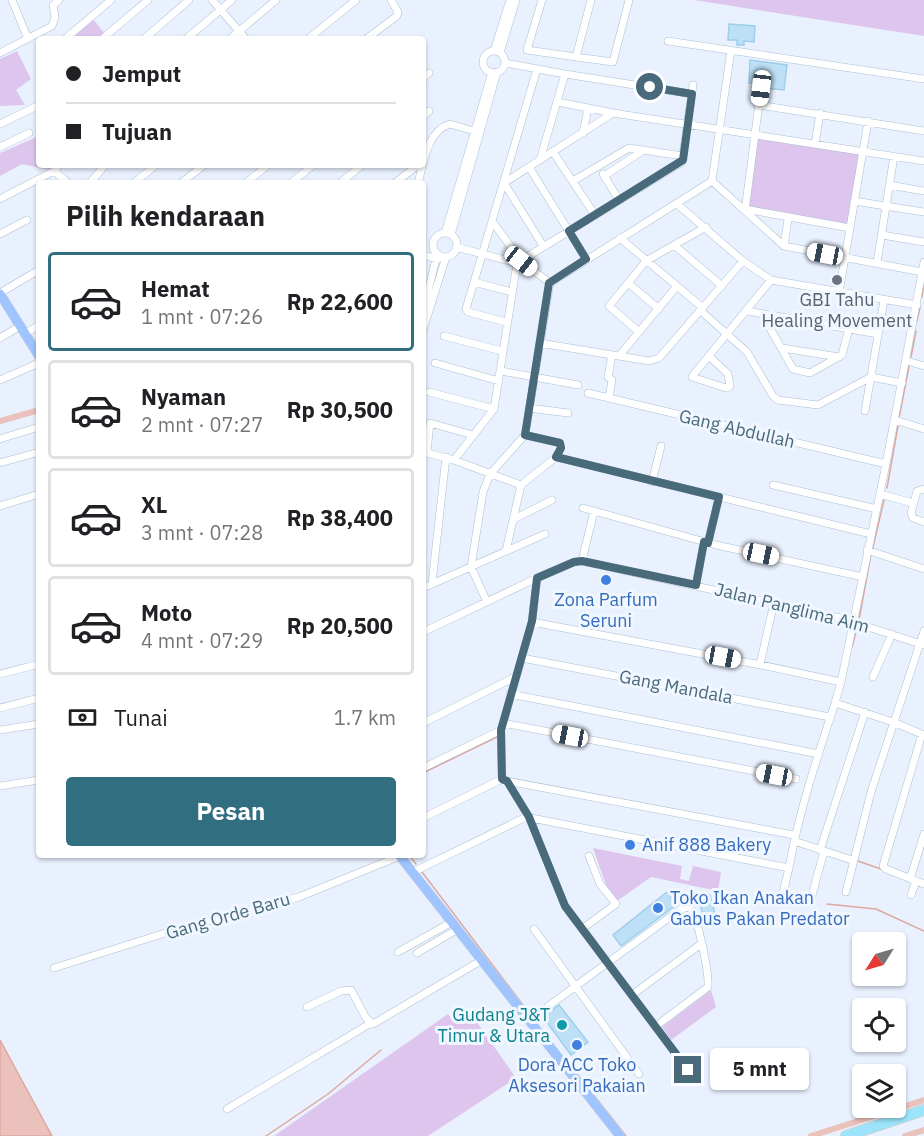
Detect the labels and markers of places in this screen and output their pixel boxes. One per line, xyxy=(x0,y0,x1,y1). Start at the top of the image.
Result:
marker: GBI Tahu Healing Movement xyxy=(830,273,844,287)
place label: GBI Tahu Healing Movement xyxy=(762,288,912,332)
marker: Zona Parfum Seruni xyxy=(599,573,613,587)
place label: Zona Parfum Seruni xyxy=(554,588,658,632)
place label: Anif 888 Bakery xyxy=(642,833,771,856)
marker: Anif 888 Bakery xyxy=(623,838,637,852)
place label: Toko Ikan Anakan Gabus Pakan Predator xyxy=(670,886,850,930)
marker: Toko Ikan Anakan Gabus Pakan Predator xyxy=(651,901,665,915)
place label: Gudang J&T Timur & Utara xyxy=(437,1003,550,1047)
marker: Gudang J&T Timur & Utara xyxy=(555,1018,569,1032)
marker: Dora ACC Toko Aksesori Pakaian xyxy=(570,1038,584,1052)
place label: Dora ACC Toko Aksesori Pakaian xyxy=(508,1053,646,1097)

